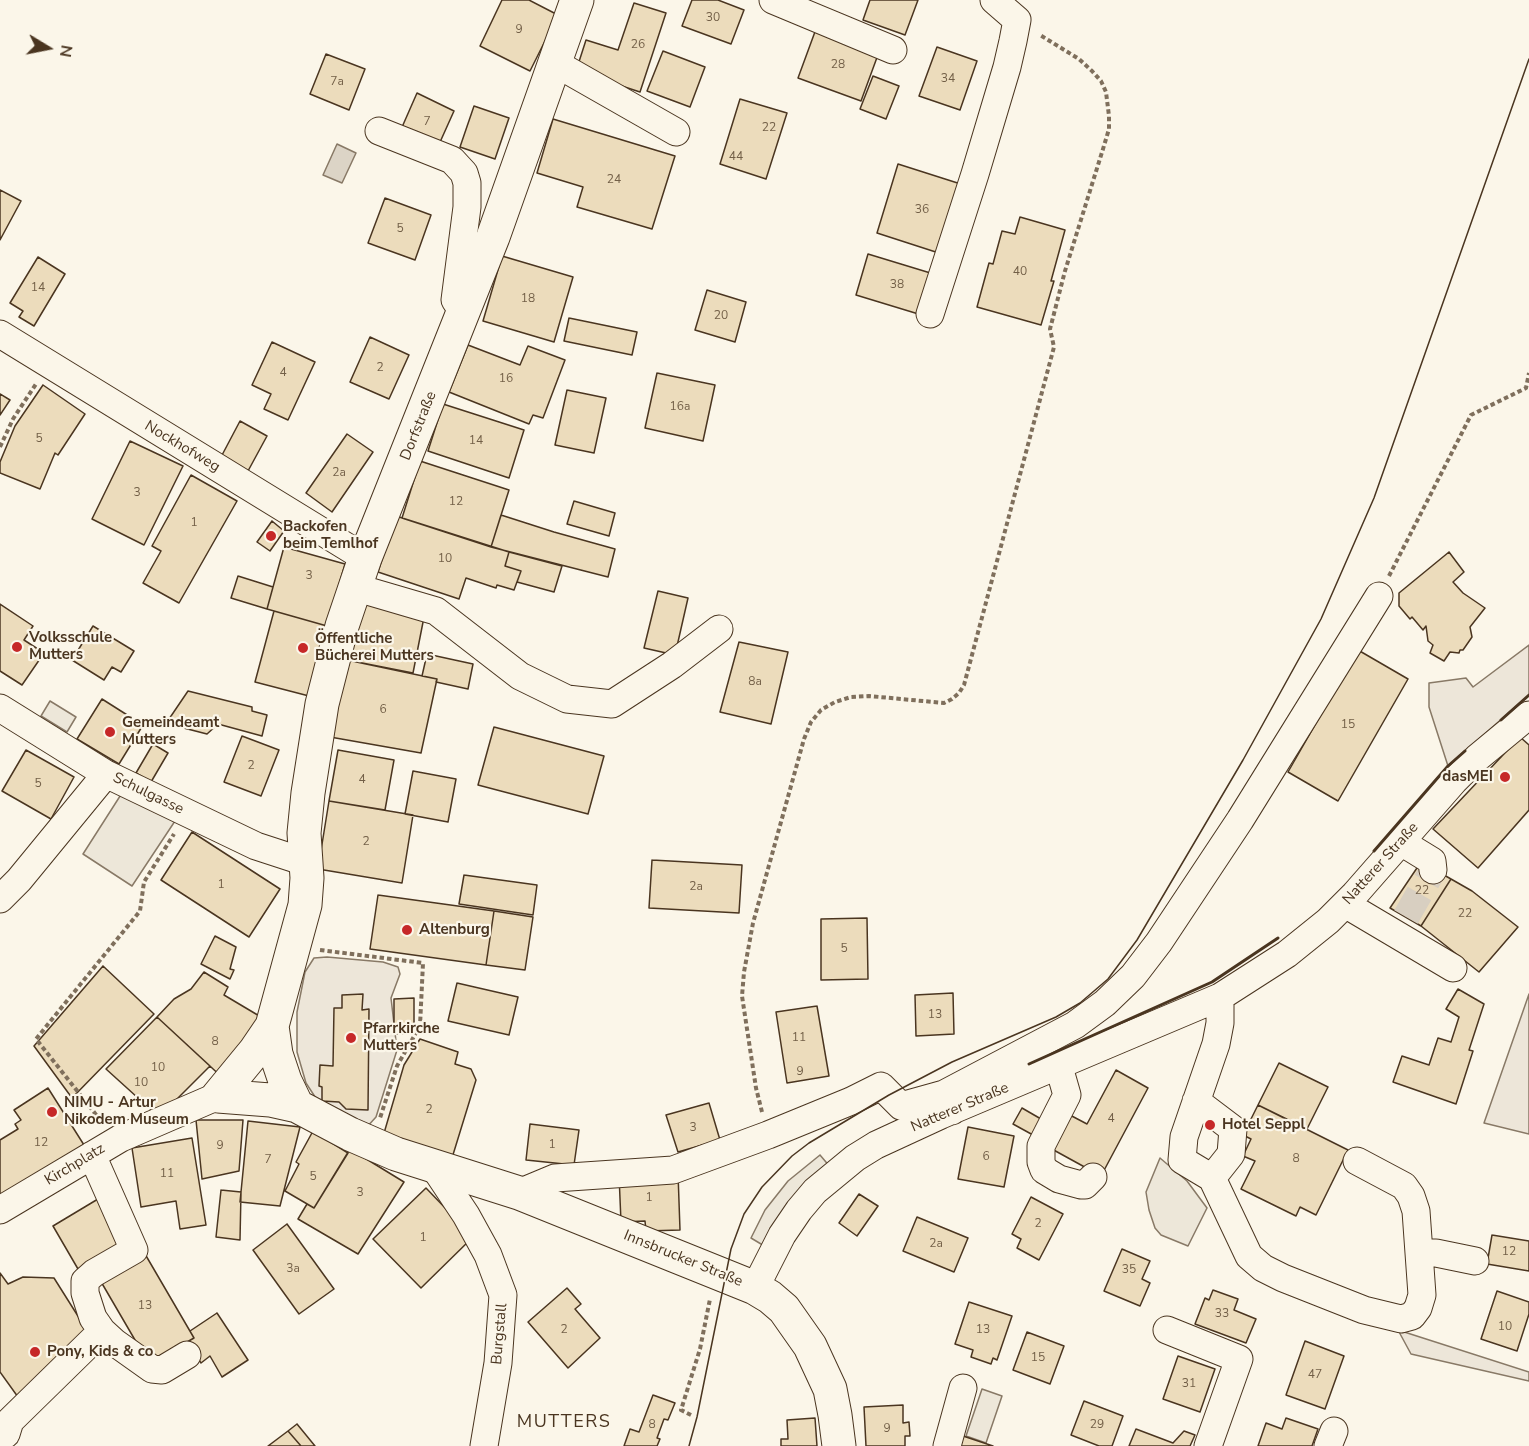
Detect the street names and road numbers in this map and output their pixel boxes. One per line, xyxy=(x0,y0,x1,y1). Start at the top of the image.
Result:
street label: Dorfstraße xyxy=(397,389,441,463)
street label: Nockhofweg xyxy=(141,417,223,477)
street label: Schulgasse xyxy=(110,769,186,819)
street label: Natterer Straße xyxy=(1339,819,1423,909)
street label: Natterer Straße xyxy=(908,1079,1012,1137)
street label: Kirchplatz xyxy=(42,1140,108,1190)
street label: Innsbrucker Straße xyxy=(621,1227,745,1291)
street label: Burgstall xyxy=(488,1302,512,1366)

